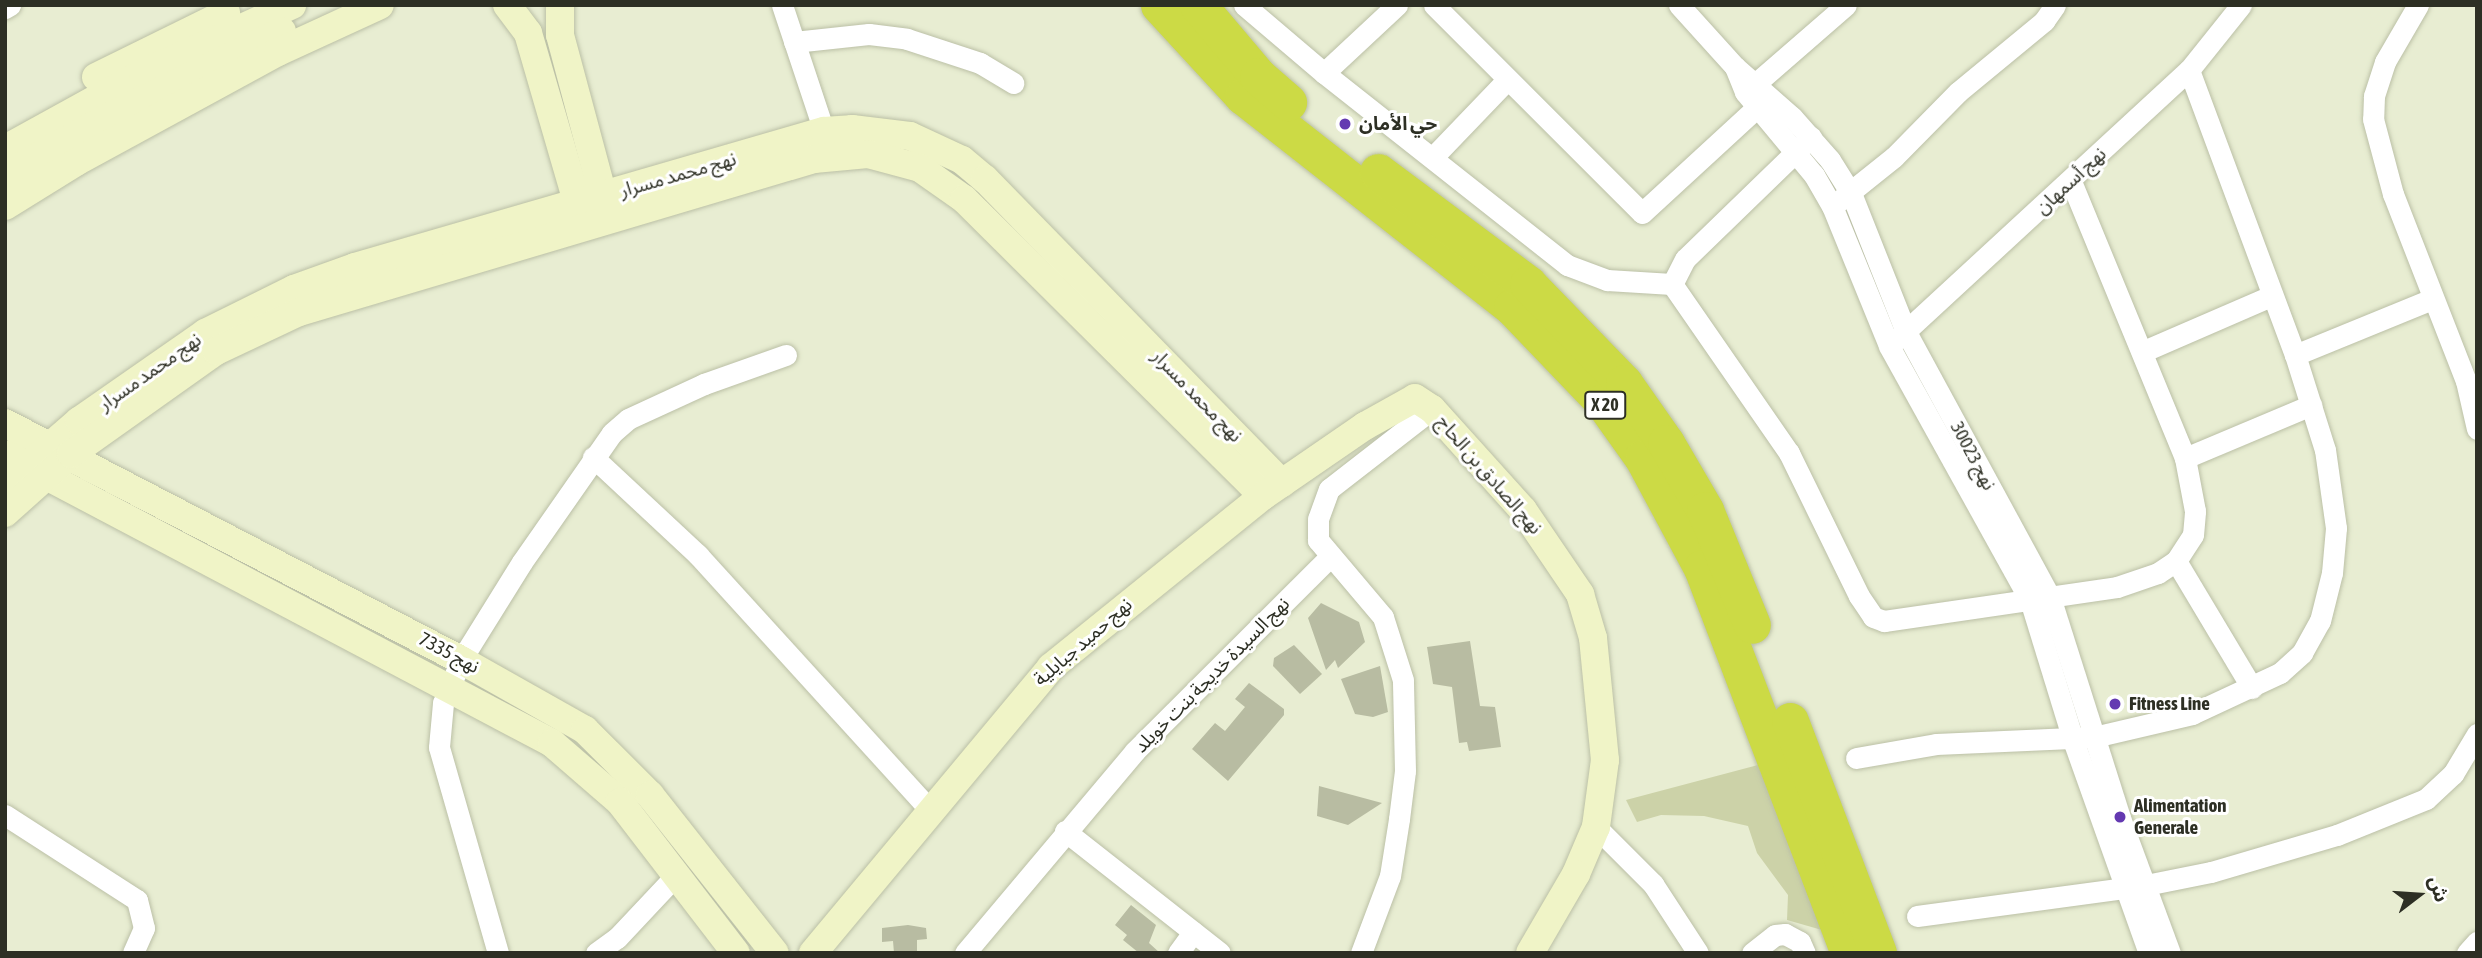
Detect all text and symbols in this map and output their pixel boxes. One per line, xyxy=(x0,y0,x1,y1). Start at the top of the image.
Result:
place label: حي الأمان xyxy=(1359,113,1437,135)
marker: حي الأمان xyxy=(1337,116,1353,132)
street label: نهج أسمهان xyxy=(2031,143,2111,219)
street label: نهج محمد مسرار xyxy=(617,147,739,203)
street label: نهج محمد مسرار xyxy=(94,328,206,416)
street label: نهج محمد مسرار xyxy=(1147,345,1247,447)
road number: X 20 xyxy=(1584,390,1626,419)
street label: نهج الصادق بن الحاج xyxy=(1431,411,1547,539)
street label: نهج 30023 xyxy=(1945,418,2001,494)
street label: نهج حميد جبايلية xyxy=(1029,593,1137,691)
street label: نهج السيدة خديجة بنت خويلد xyxy=(1130,593,1294,757)
street label: نهج 7335 xyxy=(415,628,483,678)
place label: Fitness Line xyxy=(2129,693,2210,715)
marker: Fitness Line xyxy=(2107,696,2123,712)
place label: Alimentation Generale xyxy=(2134,795,2227,839)
marker: Alimentation Generale xyxy=(2112,809,2128,825)
north arrow xyxy=(2384,860,2454,930)
text: ش xyxy=(2425,873,2453,905)

